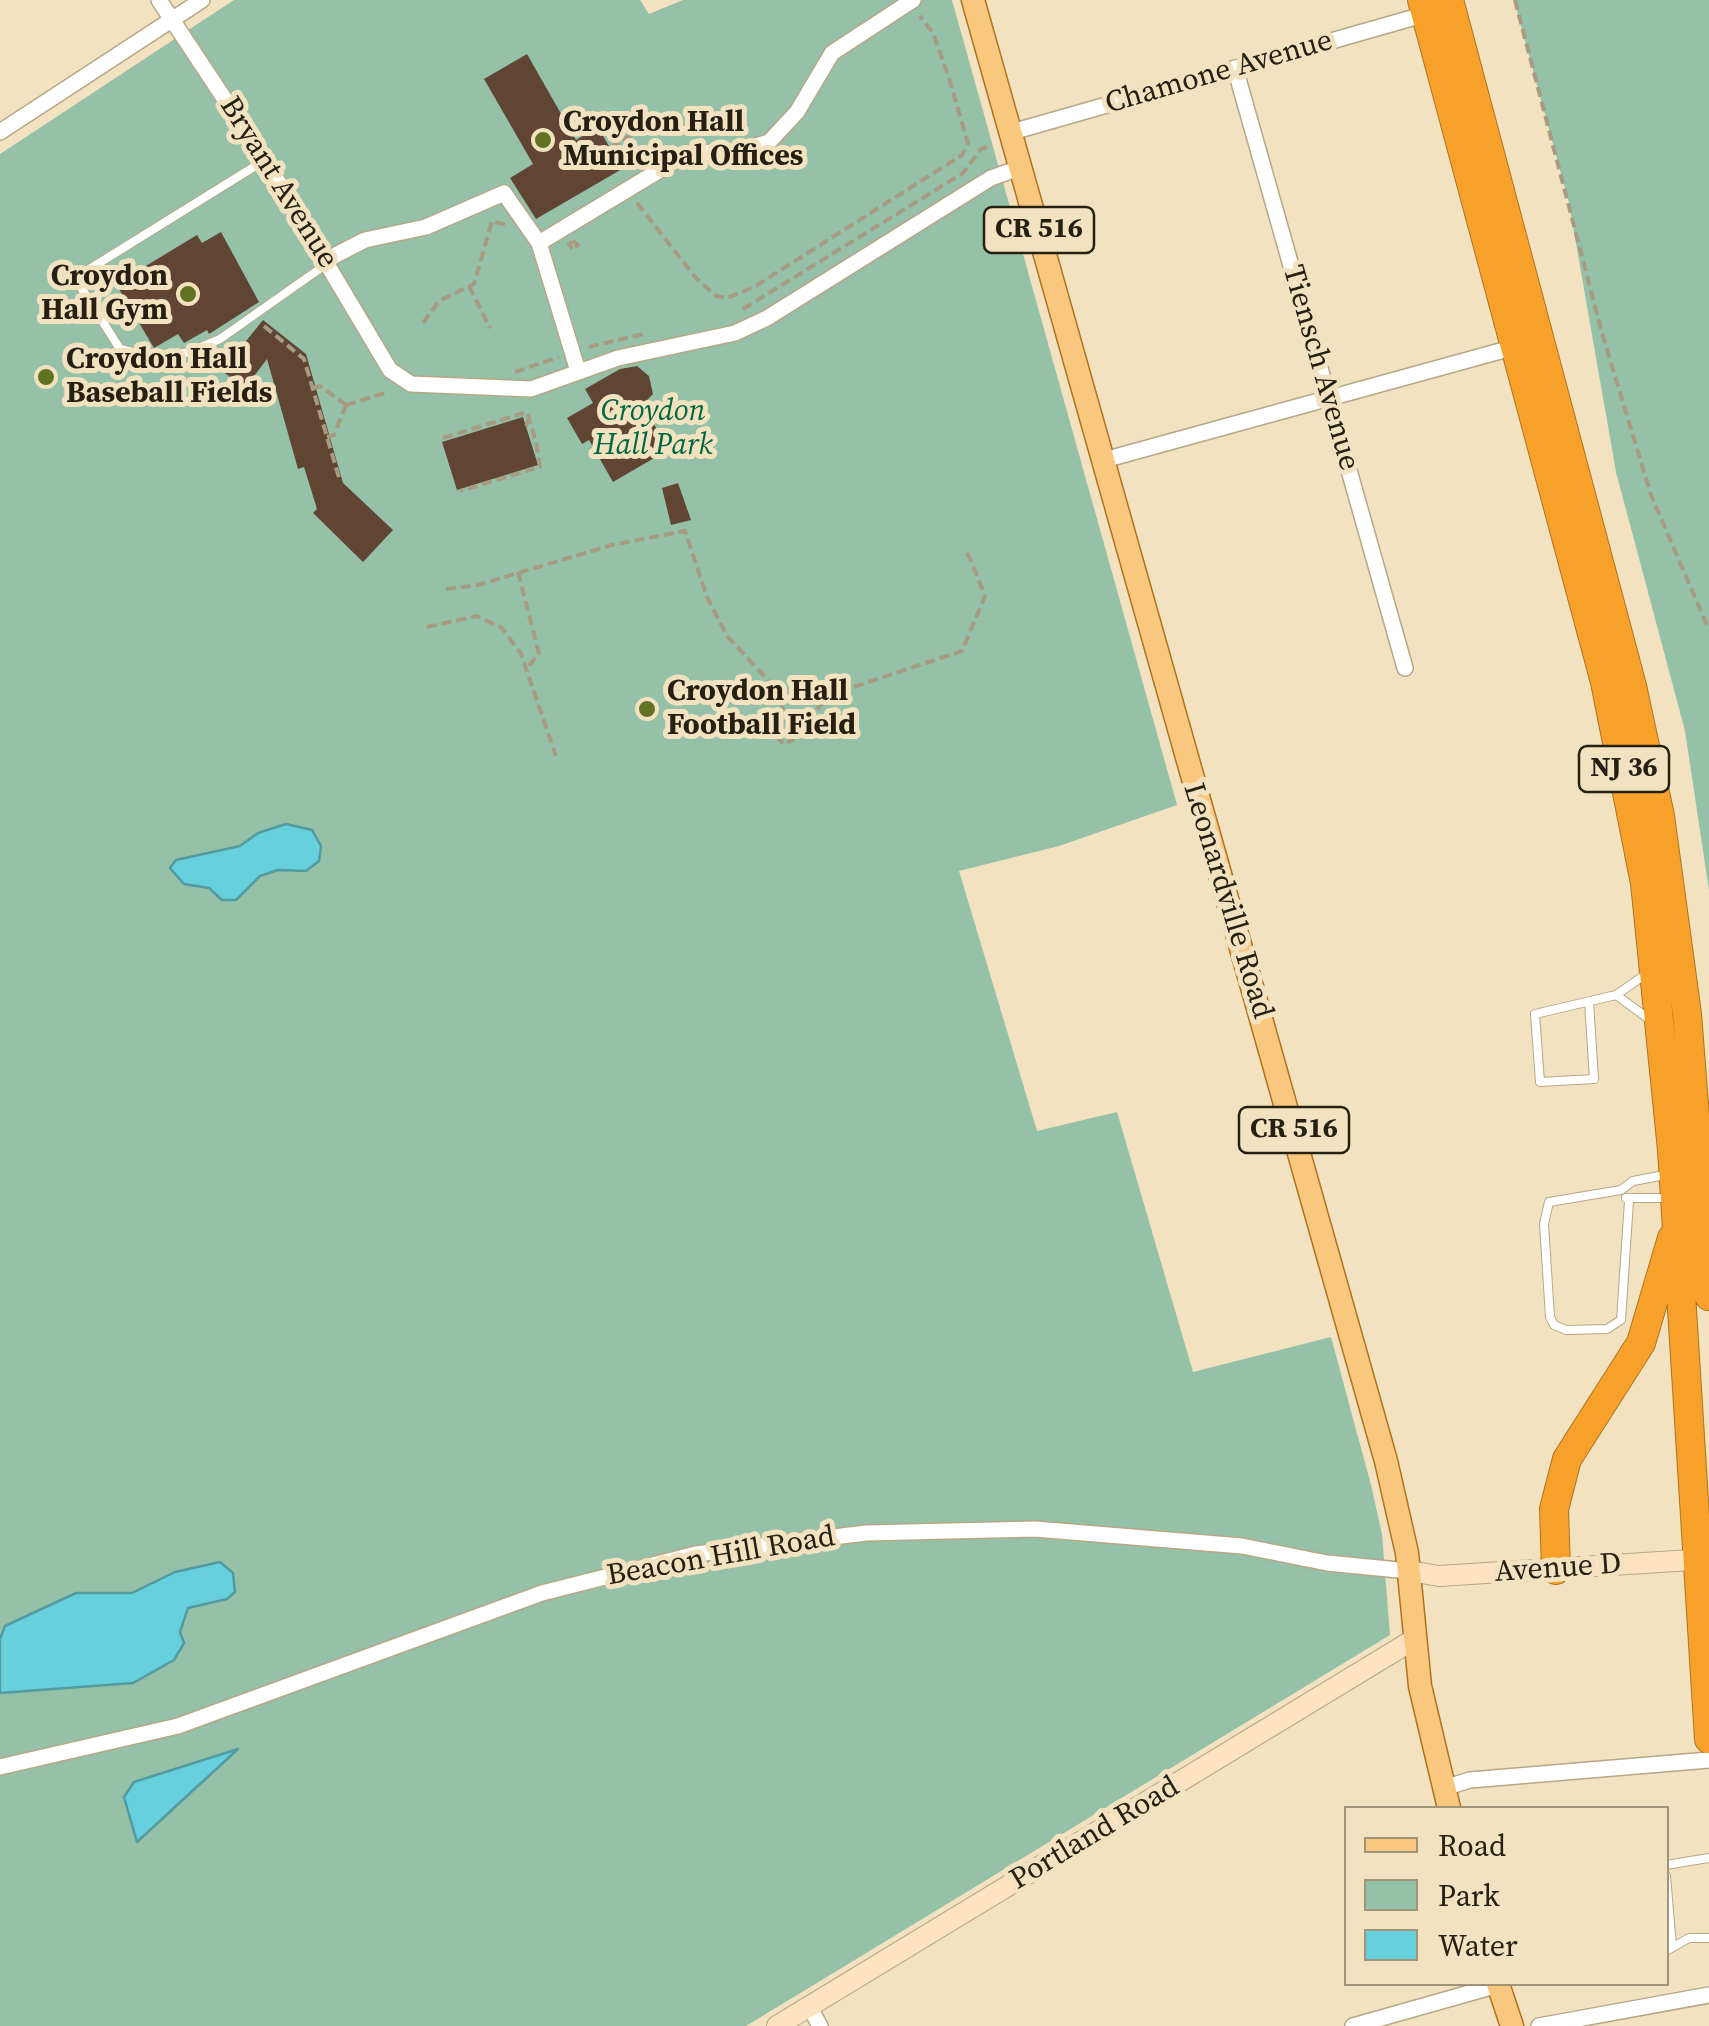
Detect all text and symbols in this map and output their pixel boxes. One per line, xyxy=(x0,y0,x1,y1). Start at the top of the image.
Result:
street label: Chamone Avenue xyxy=(1101,23,1337,123)
street label: Bryant Avenue xyxy=(211,91,345,275)
place label: Croydon Hall Municipal Offices xyxy=(563,105,803,176)
marker: Croydon Hall Municipal Offices xyxy=(532,129,554,151)
road number: CR 516 xyxy=(984,207,1094,253)
place label: Croydon Hall Gym xyxy=(41,259,168,330)
street label: Tiensch Avenue xyxy=(1274,261,1366,475)
marker: Croydon Hall Gym xyxy=(177,283,199,305)
place label: Croydon Hall Baseball Fields xyxy=(66,342,272,412)
marker: Croydon Hall Baseball Fields xyxy=(35,366,57,388)
park label: Croydon Hall Park xyxy=(593,394,713,464)
place label: Croydon Hall Football Field xyxy=(667,674,856,744)
marker: Croydon Hall Football Field xyxy=(636,698,658,720)
road number: NJ 36 xyxy=(1579,746,1669,792)
street label: Leonardville Road xyxy=(1174,779,1280,1023)
road number: CR 516 xyxy=(1239,1107,1349,1153)
street label: Beacon Hill Road xyxy=(604,1519,838,1595)
street label: Avenue D xyxy=(1494,1547,1622,1591)
street label: Portland Road xyxy=(1004,1770,1186,1898)
legend xyxy=(1344,1806,1669,1986)
text: Road xyxy=(1438,1825,1506,1866)
text: Park xyxy=(1438,1875,1500,1916)
text: Water xyxy=(1438,1925,1518,1966)

